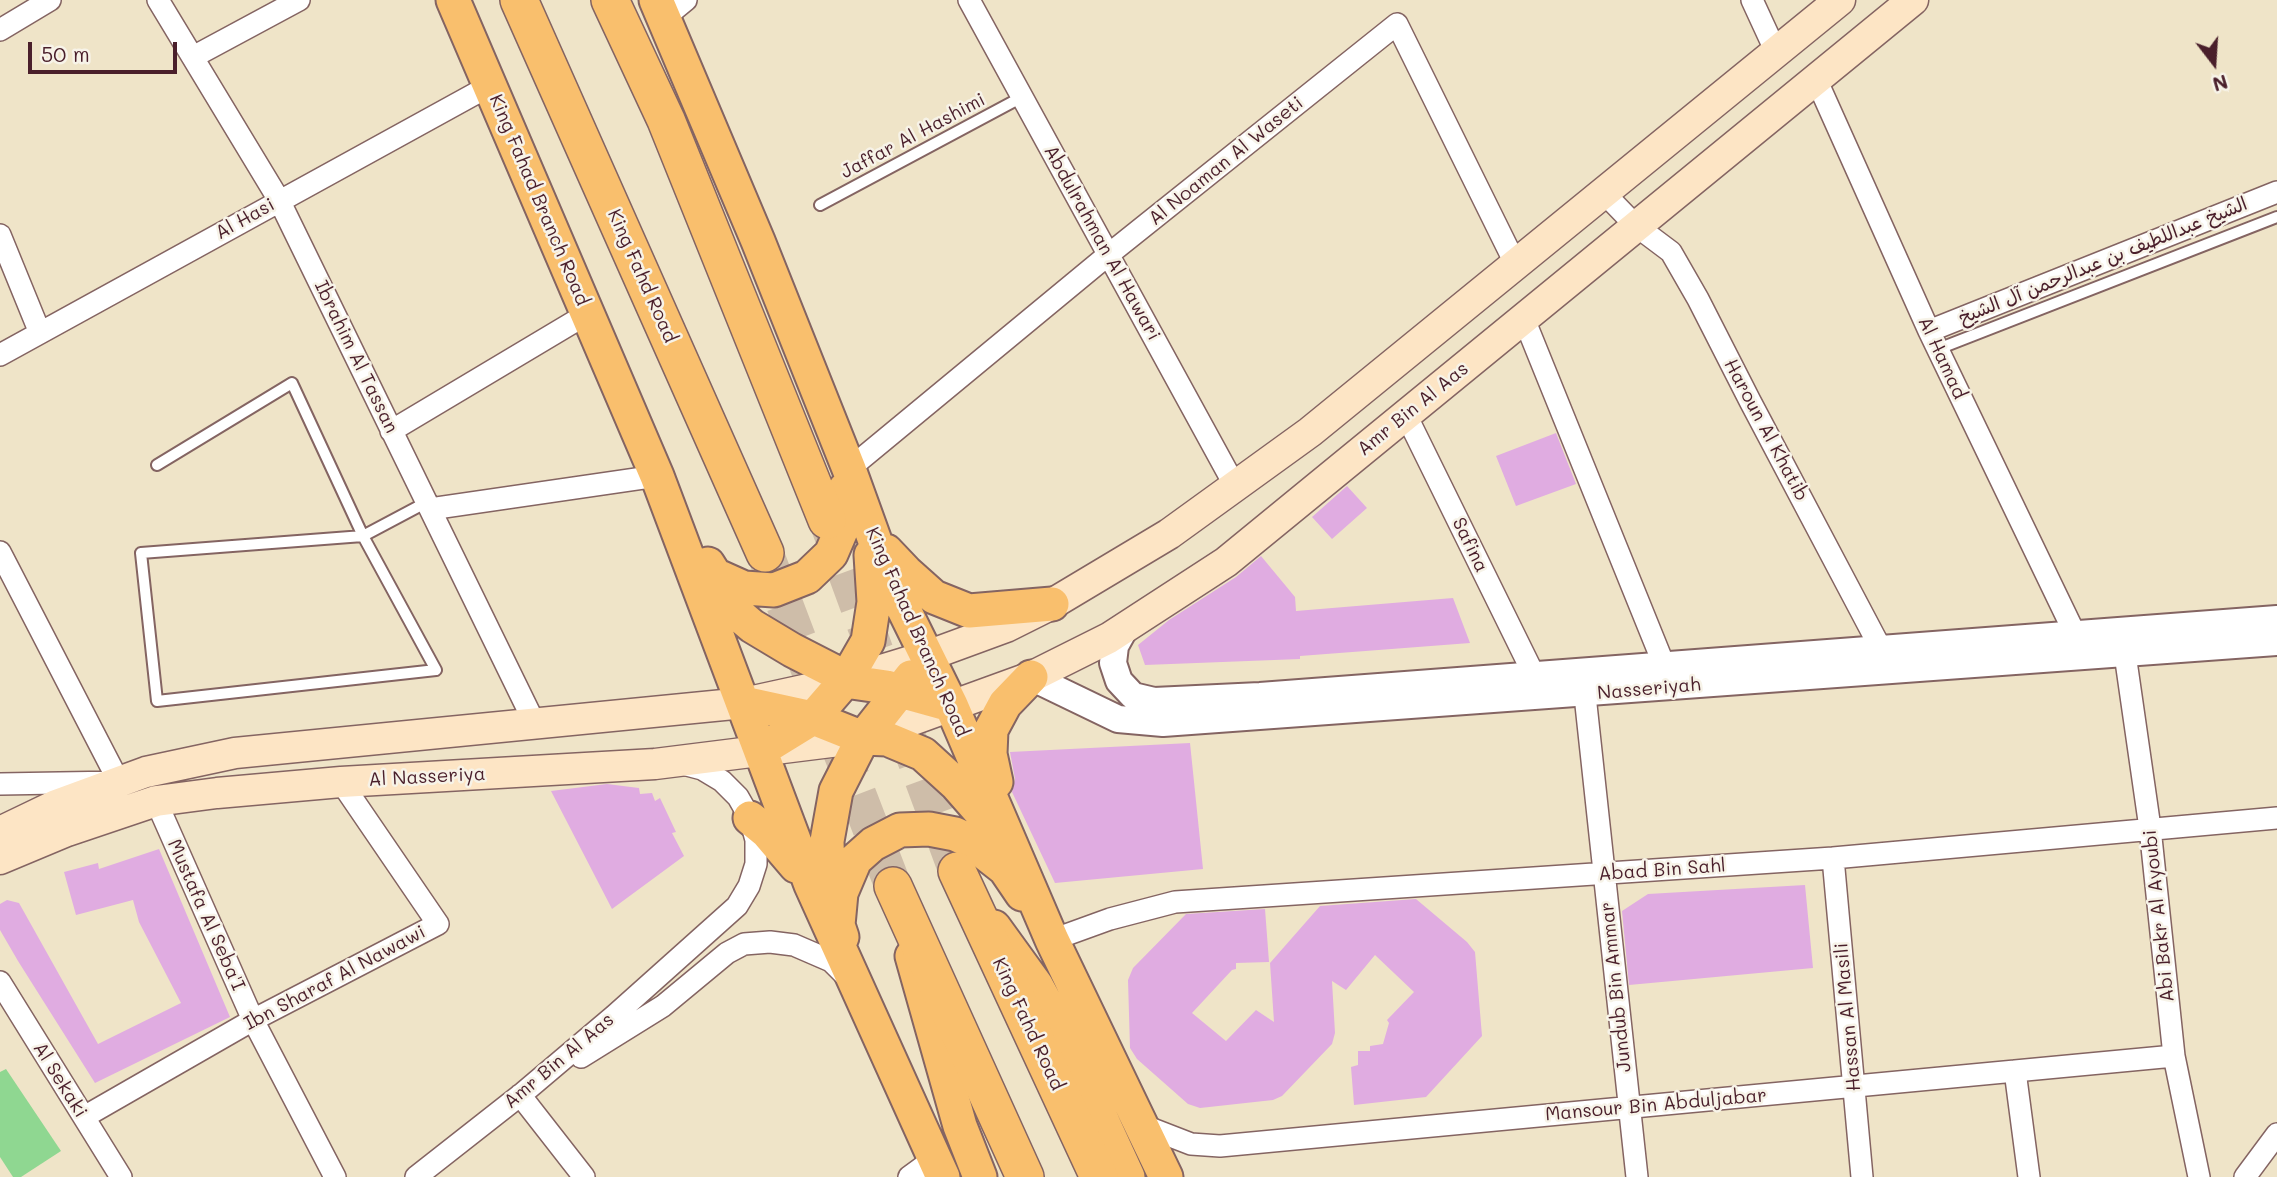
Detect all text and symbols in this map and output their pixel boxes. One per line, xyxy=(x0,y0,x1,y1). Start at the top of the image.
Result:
scale bar xyxy=(32,28,180,72)
north arrow xyxy=(2179,28,2249,98)
text: 50 m xyxy=(41,40,90,67)
text: N xyxy=(2210,69,2231,98)
street label: Jaffar Al Hashimi xyxy=(837,88,989,184)
street label: King Fahad Branch Road xyxy=(484,91,594,309)
street label: Al Noaman Al Waseti xyxy=(1144,92,1308,230)
street label: Abdulrahman Al Hawari xyxy=(1039,142,1165,344)
street label: الشيخ عبداللطيف بن عبدالرحمن آل الشيخ xyxy=(1955,192,2251,330)
street label: Al Hasi xyxy=(211,193,279,245)
street label: King Fahd Road xyxy=(602,206,682,346)
street label: Ibrahim Al Tassan xyxy=(309,277,403,437)
street label: Al Hamad xyxy=(1913,313,1971,403)
street label: Haroun Al Khatib xyxy=(1719,355,1813,505)
street label: Amr Bin Al Aas xyxy=(1353,357,1473,461)
street label: Safina xyxy=(1447,514,1493,576)
street label: King Fahad Branch Road xyxy=(860,524,974,740)
street label: Nasseriyah xyxy=(1596,673,1702,705)
street label: Al Nasseriya xyxy=(368,763,486,791)
street label: Abi Bakr Al Ayoubi xyxy=(2139,829,2179,1003)
street label: Mustafa Al Seba'I xyxy=(162,836,250,994)
street label: Abad Bin Sahl xyxy=(1598,854,1726,886)
street label: Jundub Bin Ammar xyxy=(1596,901,1636,1073)
street label: Ibn Sharaf Al Nawawi xyxy=(240,920,430,1036)
street label: Hassan Al Masili xyxy=(1830,942,1866,1092)
street label: King Fahd Road xyxy=(987,954,1069,1094)
street label: Amr Bin Al Aas xyxy=(499,1008,619,1114)
street label: Al Sekaki xyxy=(28,1038,92,1122)
street label: Mansour Bin Abduljabar xyxy=(1544,1084,1768,1126)

